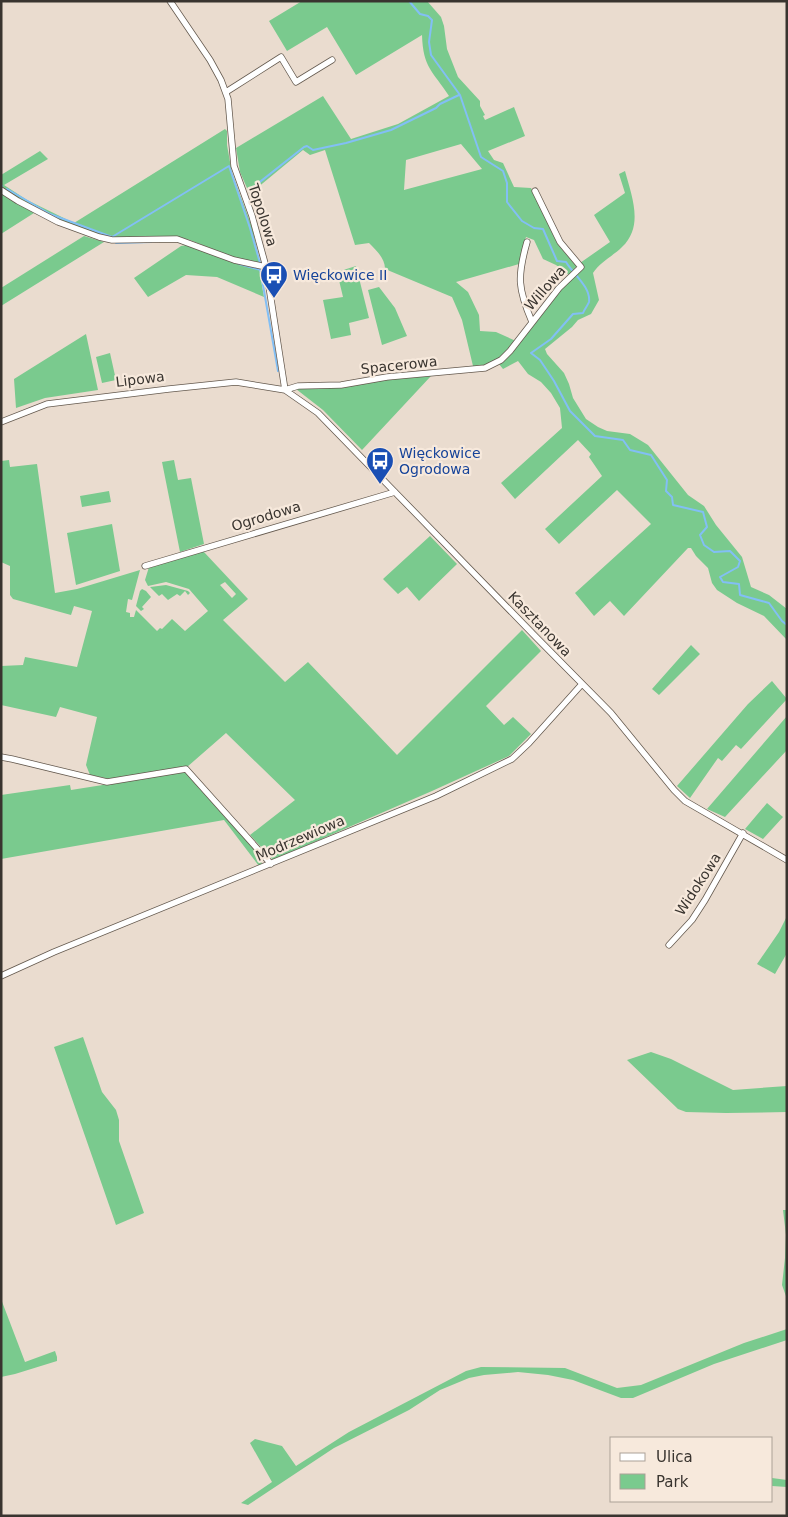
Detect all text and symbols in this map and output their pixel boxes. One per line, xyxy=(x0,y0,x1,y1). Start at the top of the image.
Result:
street label: Topolowa xyxy=(245,181,281,248)
bus stop icon: Więckowice II xyxy=(259,260,289,299)
street label: Willowa xyxy=(521,262,569,314)
place label: Więckowice II xyxy=(293,267,387,283)
street label: Spacerowa xyxy=(360,353,438,377)
street label: Lipowa xyxy=(115,368,165,390)
place label: Więckowice Ogrodowa xyxy=(399,445,481,477)
bus stop icon: Więckowice Ogrodowa xyxy=(365,446,395,485)
street label: Ogrodowa xyxy=(230,498,302,534)
street label: Kasztanowa xyxy=(505,588,575,660)
street label: Modrzewiowa xyxy=(253,812,347,864)
street label: Widokowa xyxy=(672,850,724,918)
legend xyxy=(610,1437,773,1502)
text: Ulica xyxy=(656,1448,693,1466)
text: Park xyxy=(656,1473,689,1491)

